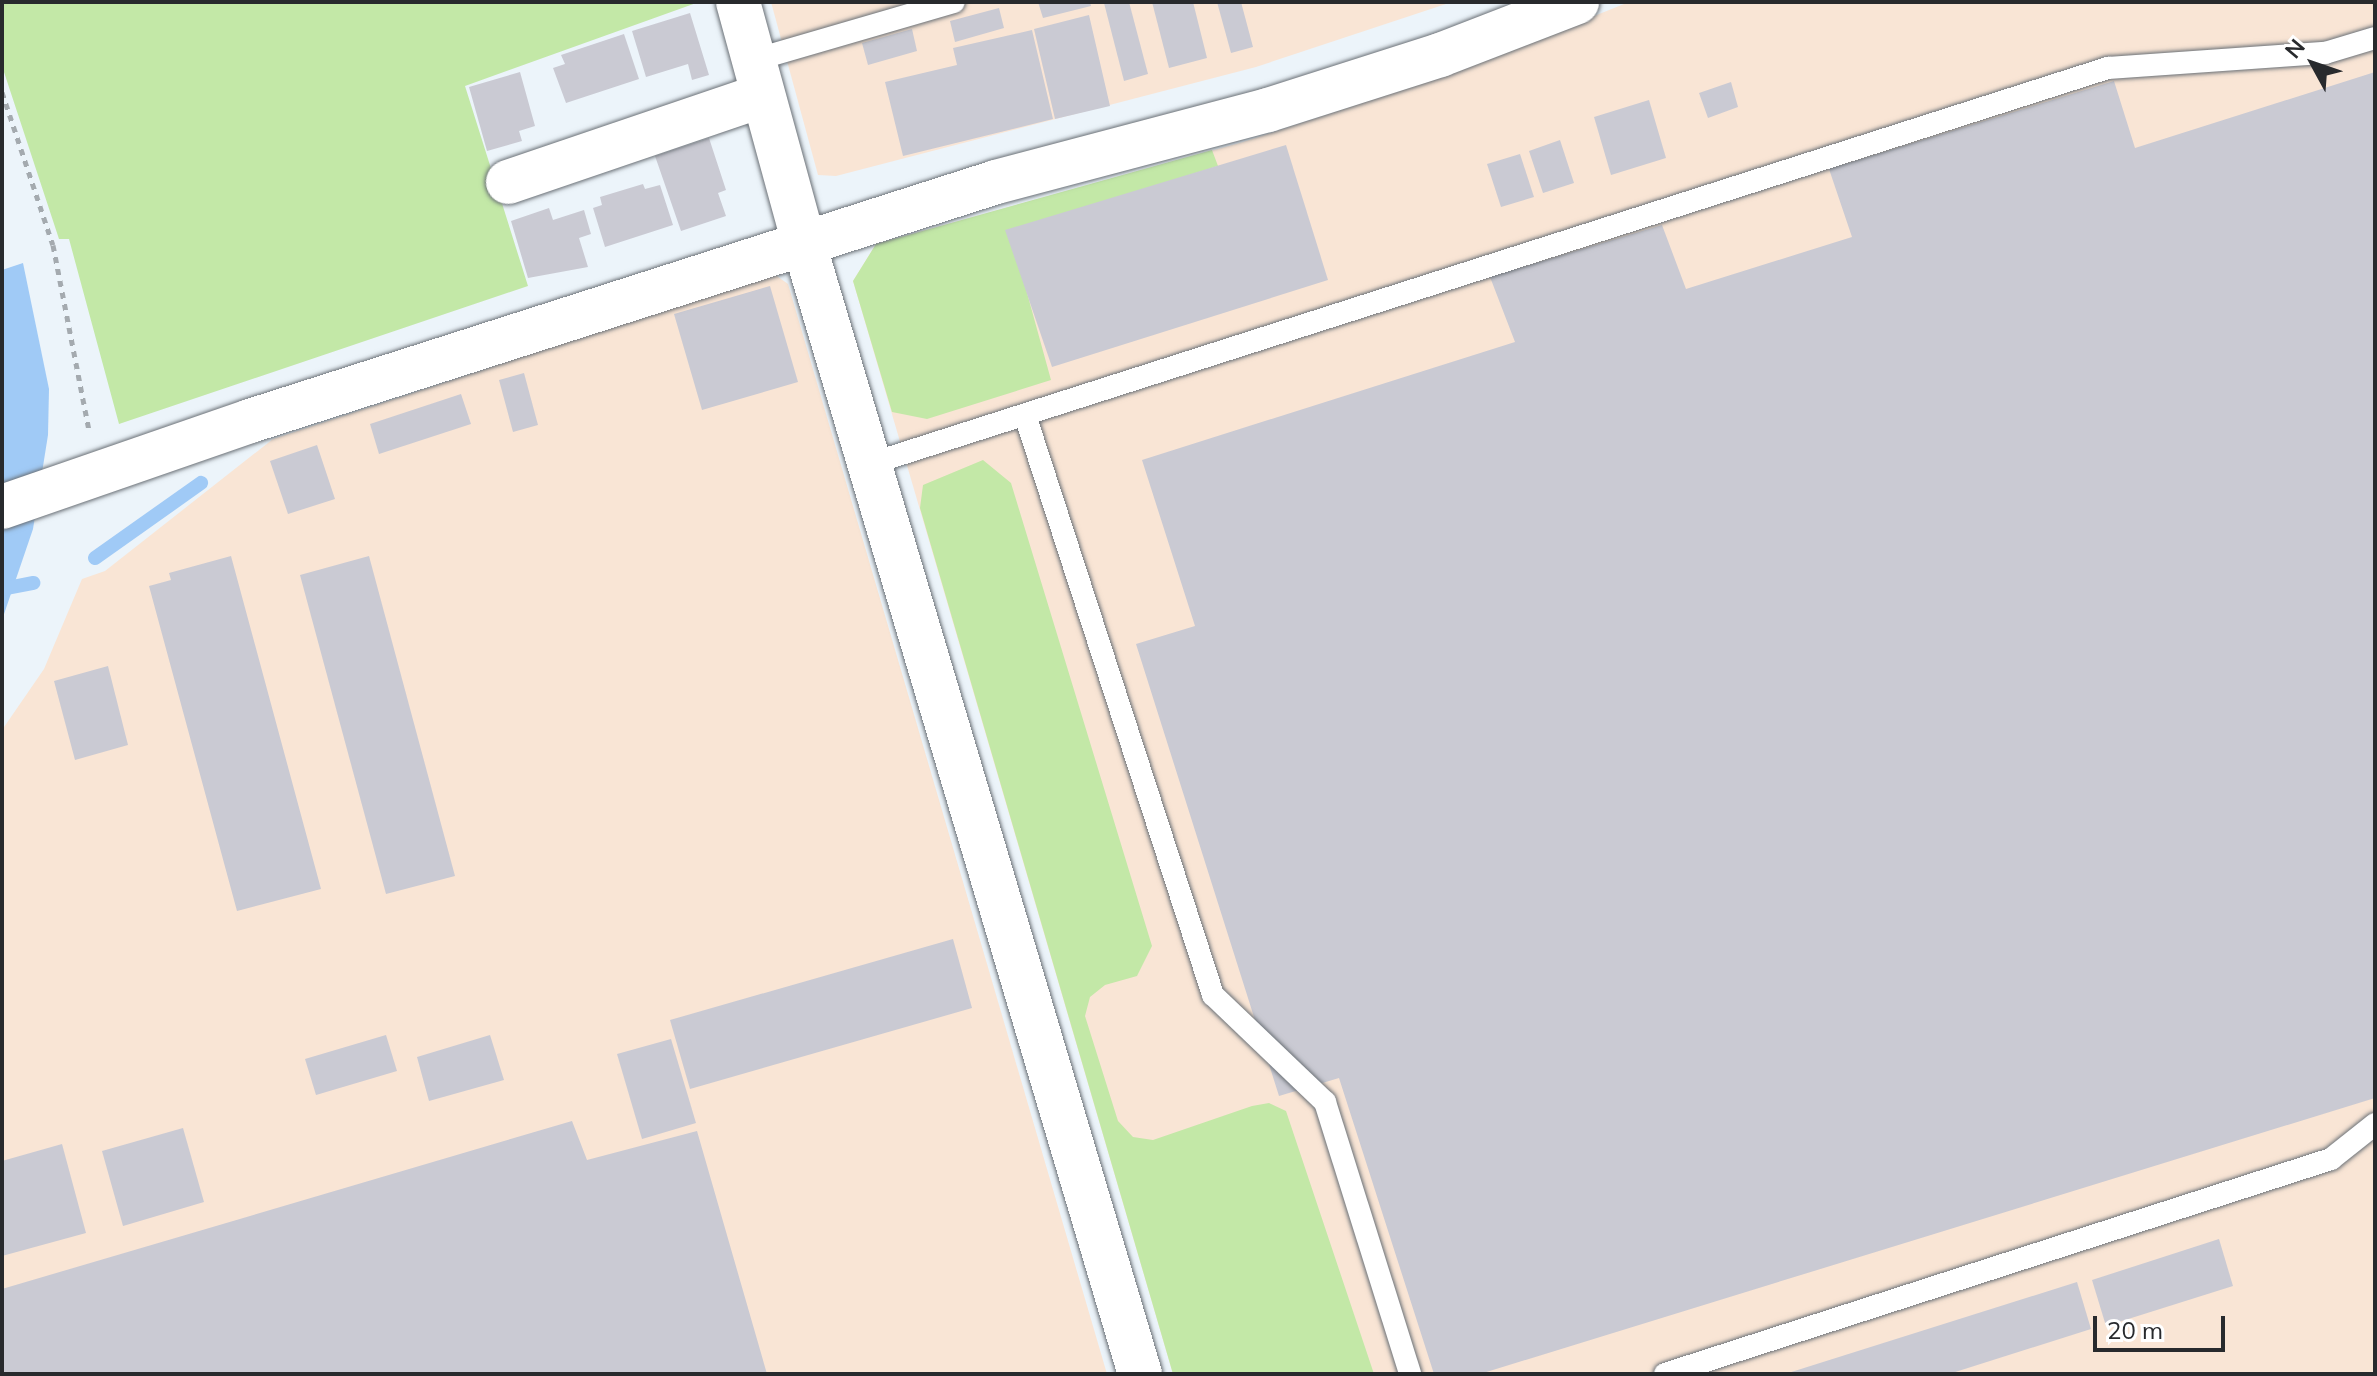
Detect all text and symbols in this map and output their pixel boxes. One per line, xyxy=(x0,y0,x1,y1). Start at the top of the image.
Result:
north arrow xyxy=(2273,24,2353,104)
text: N xyxy=(2279,33,2311,64)
scale bar xyxy=(2097,1300,2229,1350)
text: 20 m xyxy=(2107,1315,2163,1345)

